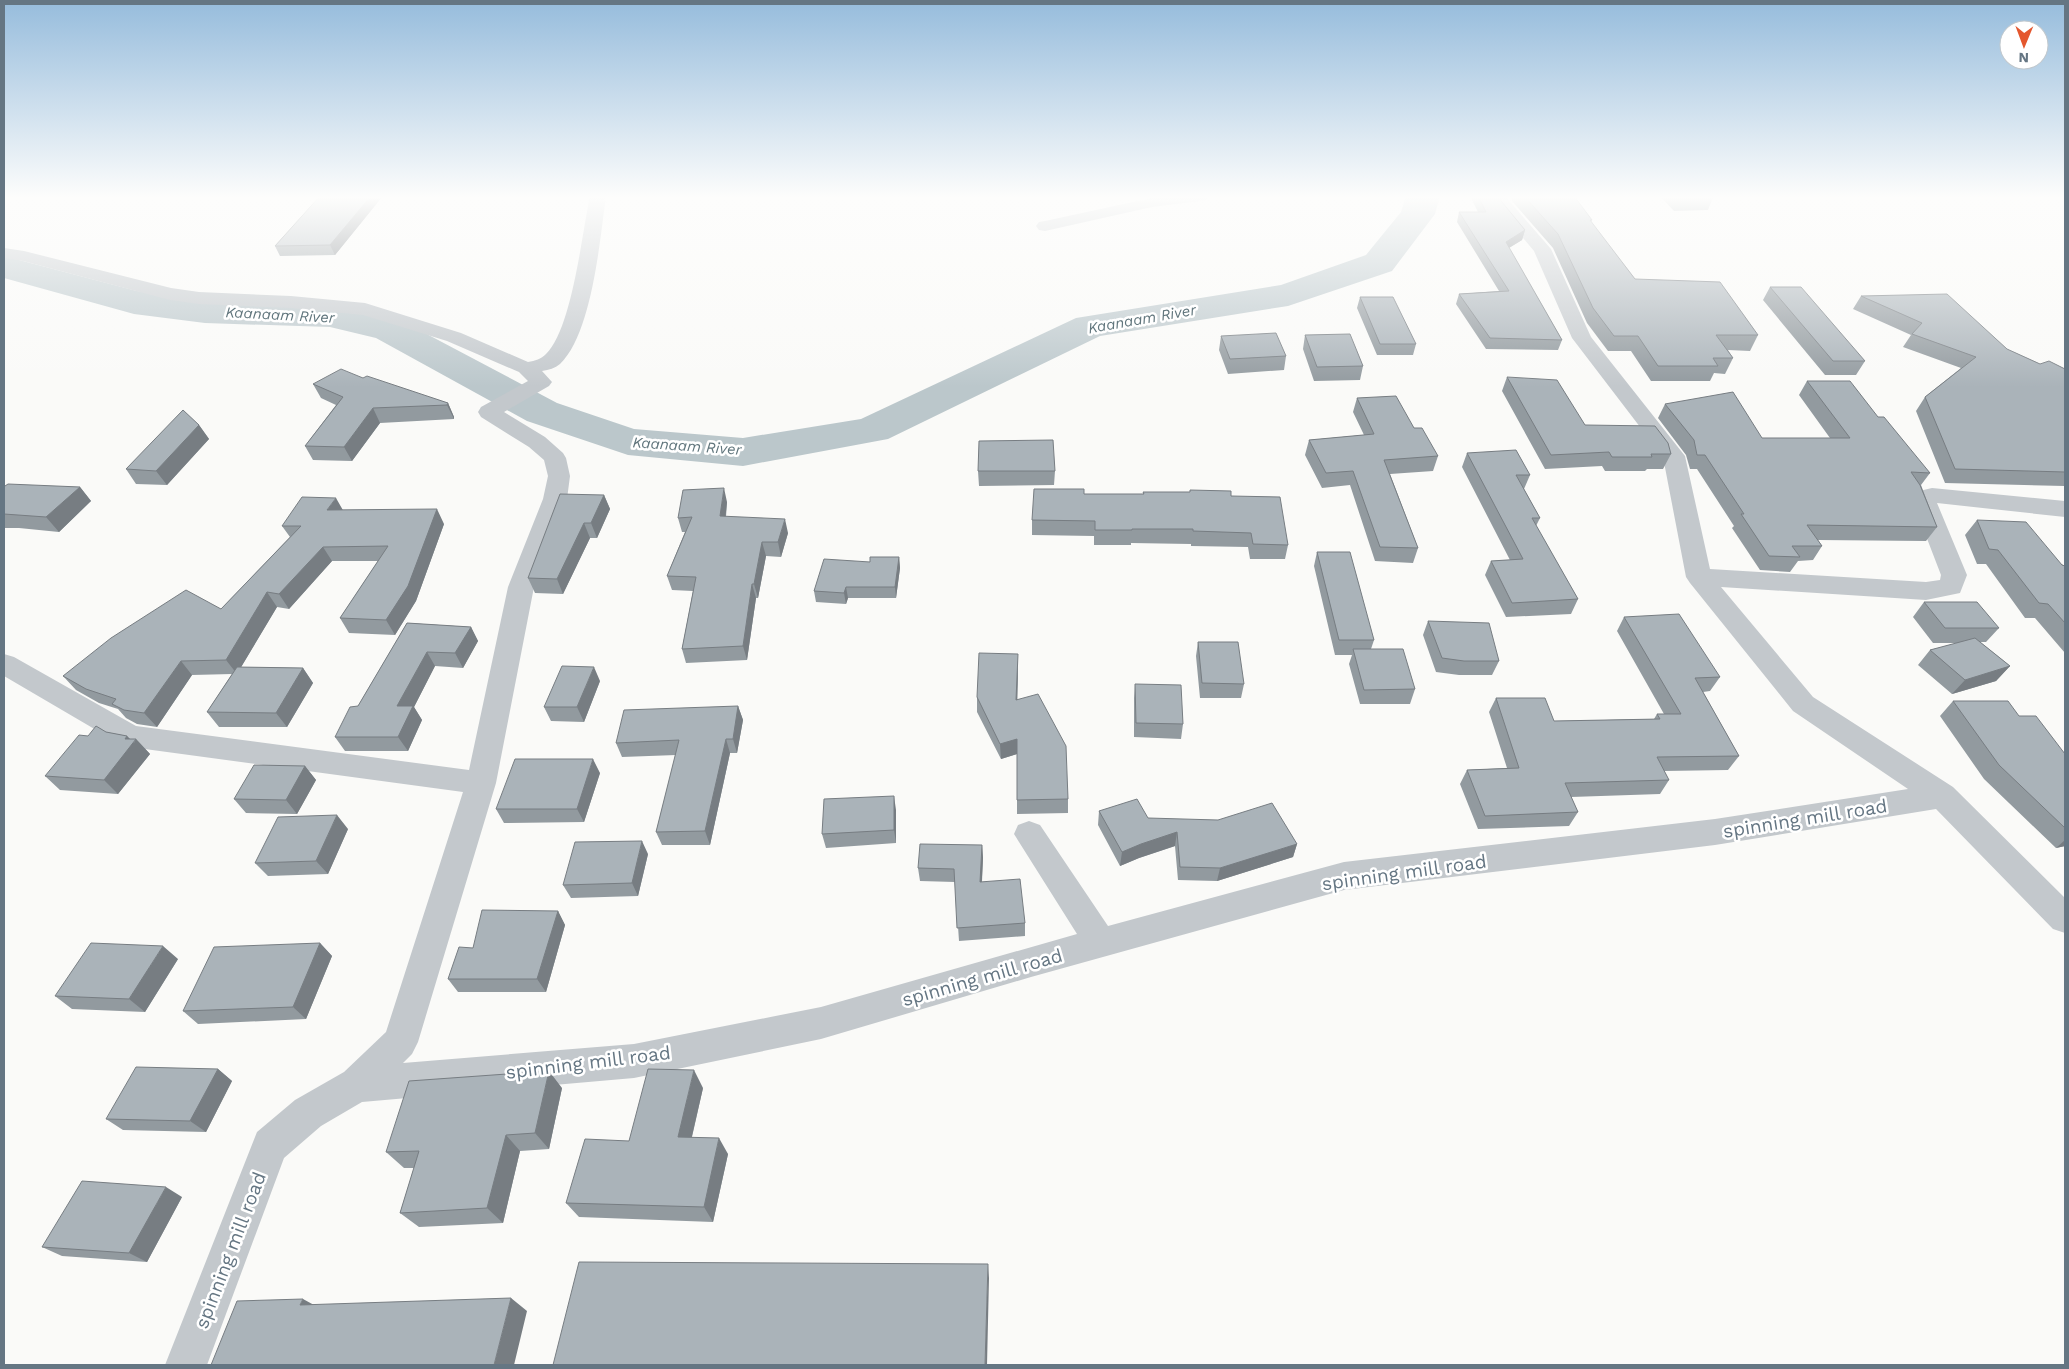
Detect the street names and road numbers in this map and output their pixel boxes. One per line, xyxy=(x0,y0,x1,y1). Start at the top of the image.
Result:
street label: spinning mill road xyxy=(1721,794,1889,843)
street label: spinning mill road xyxy=(1320,850,1488,895)
street label: spinning mill road xyxy=(899,944,1065,1011)
street label: spinning mill road xyxy=(504,1041,672,1084)
street label: spinning mill road xyxy=(190,1169,271,1332)

